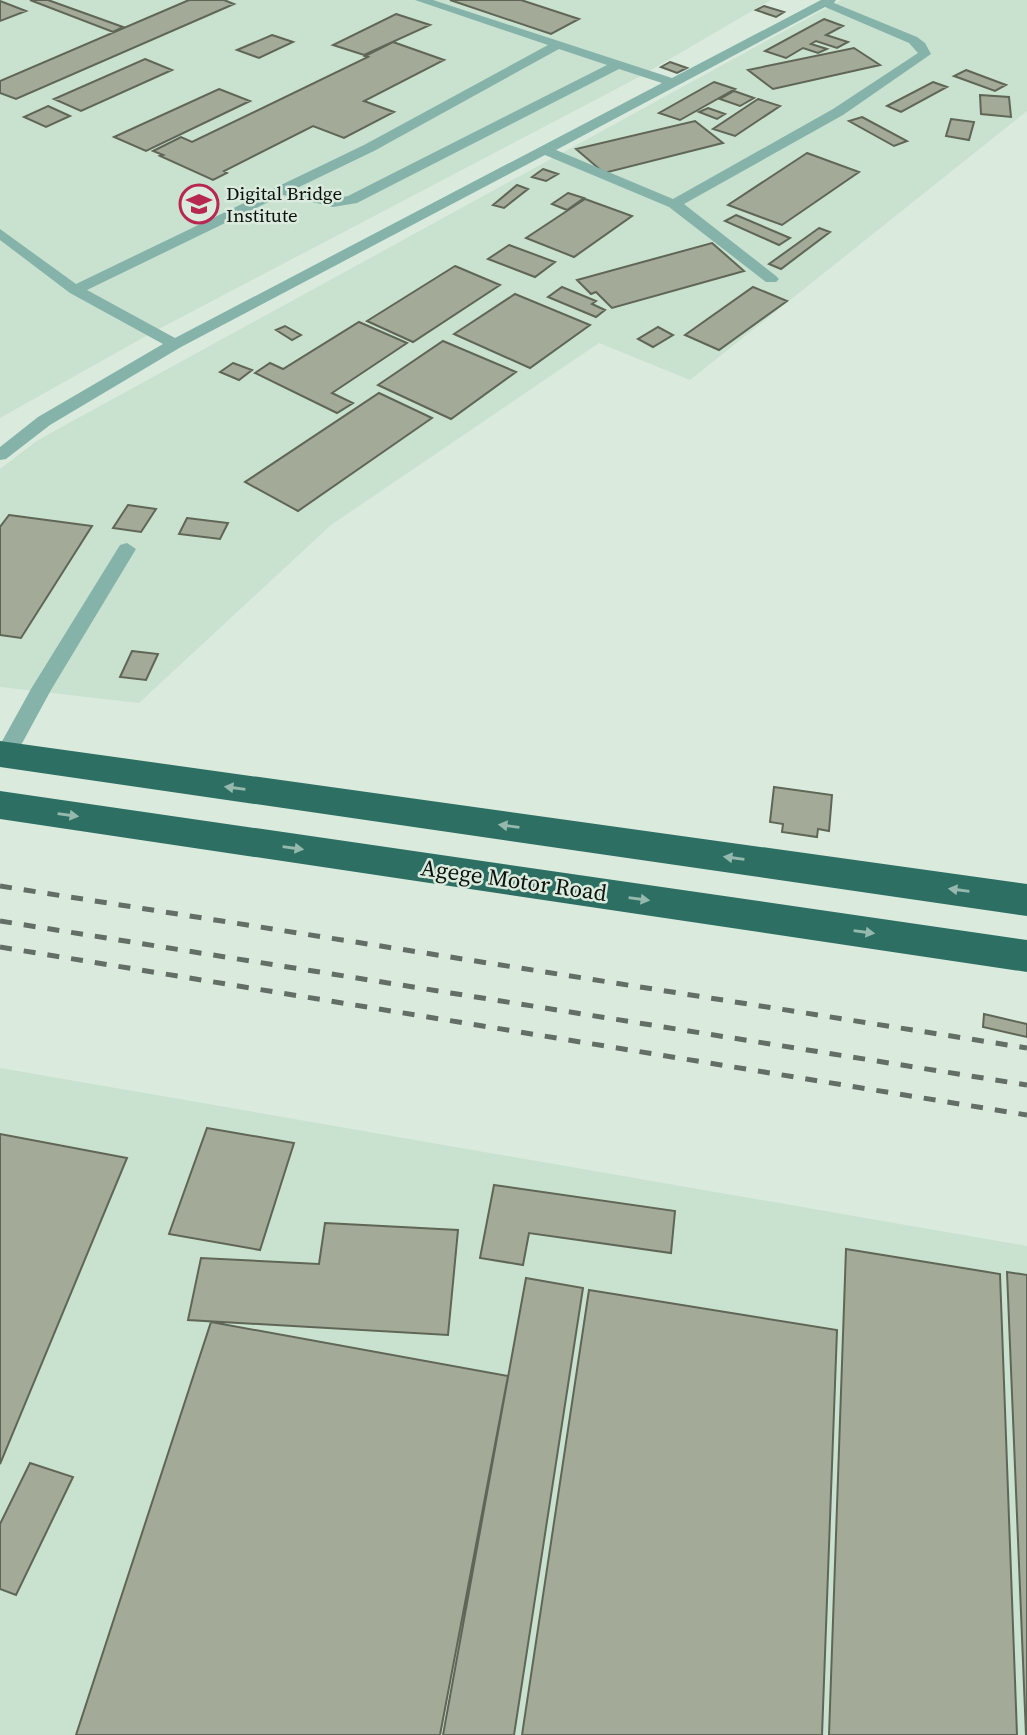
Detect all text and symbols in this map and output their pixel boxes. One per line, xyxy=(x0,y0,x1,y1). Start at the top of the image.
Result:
place label: Digital Bridge Institute xyxy=(226,180,342,228)
school or university icon: Digital Bridge Institute xyxy=(178,183,220,225)
one-way arrow xyxy=(224,782,246,793)
one-way arrow xyxy=(57,810,79,821)
one-way arrow xyxy=(498,821,520,832)
one-way arrow xyxy=(282,843,304,854)
street label: Agege Motor Road xyxy=(419,851,609,909)
one-way arrow xyxy=(723,852,745,863)
one-way arrow xyxy=(948,884,970,895)
one-way arrow xyxy=(628,894,650,905)
one-way arrow xyxy=(853,927,875,938)

